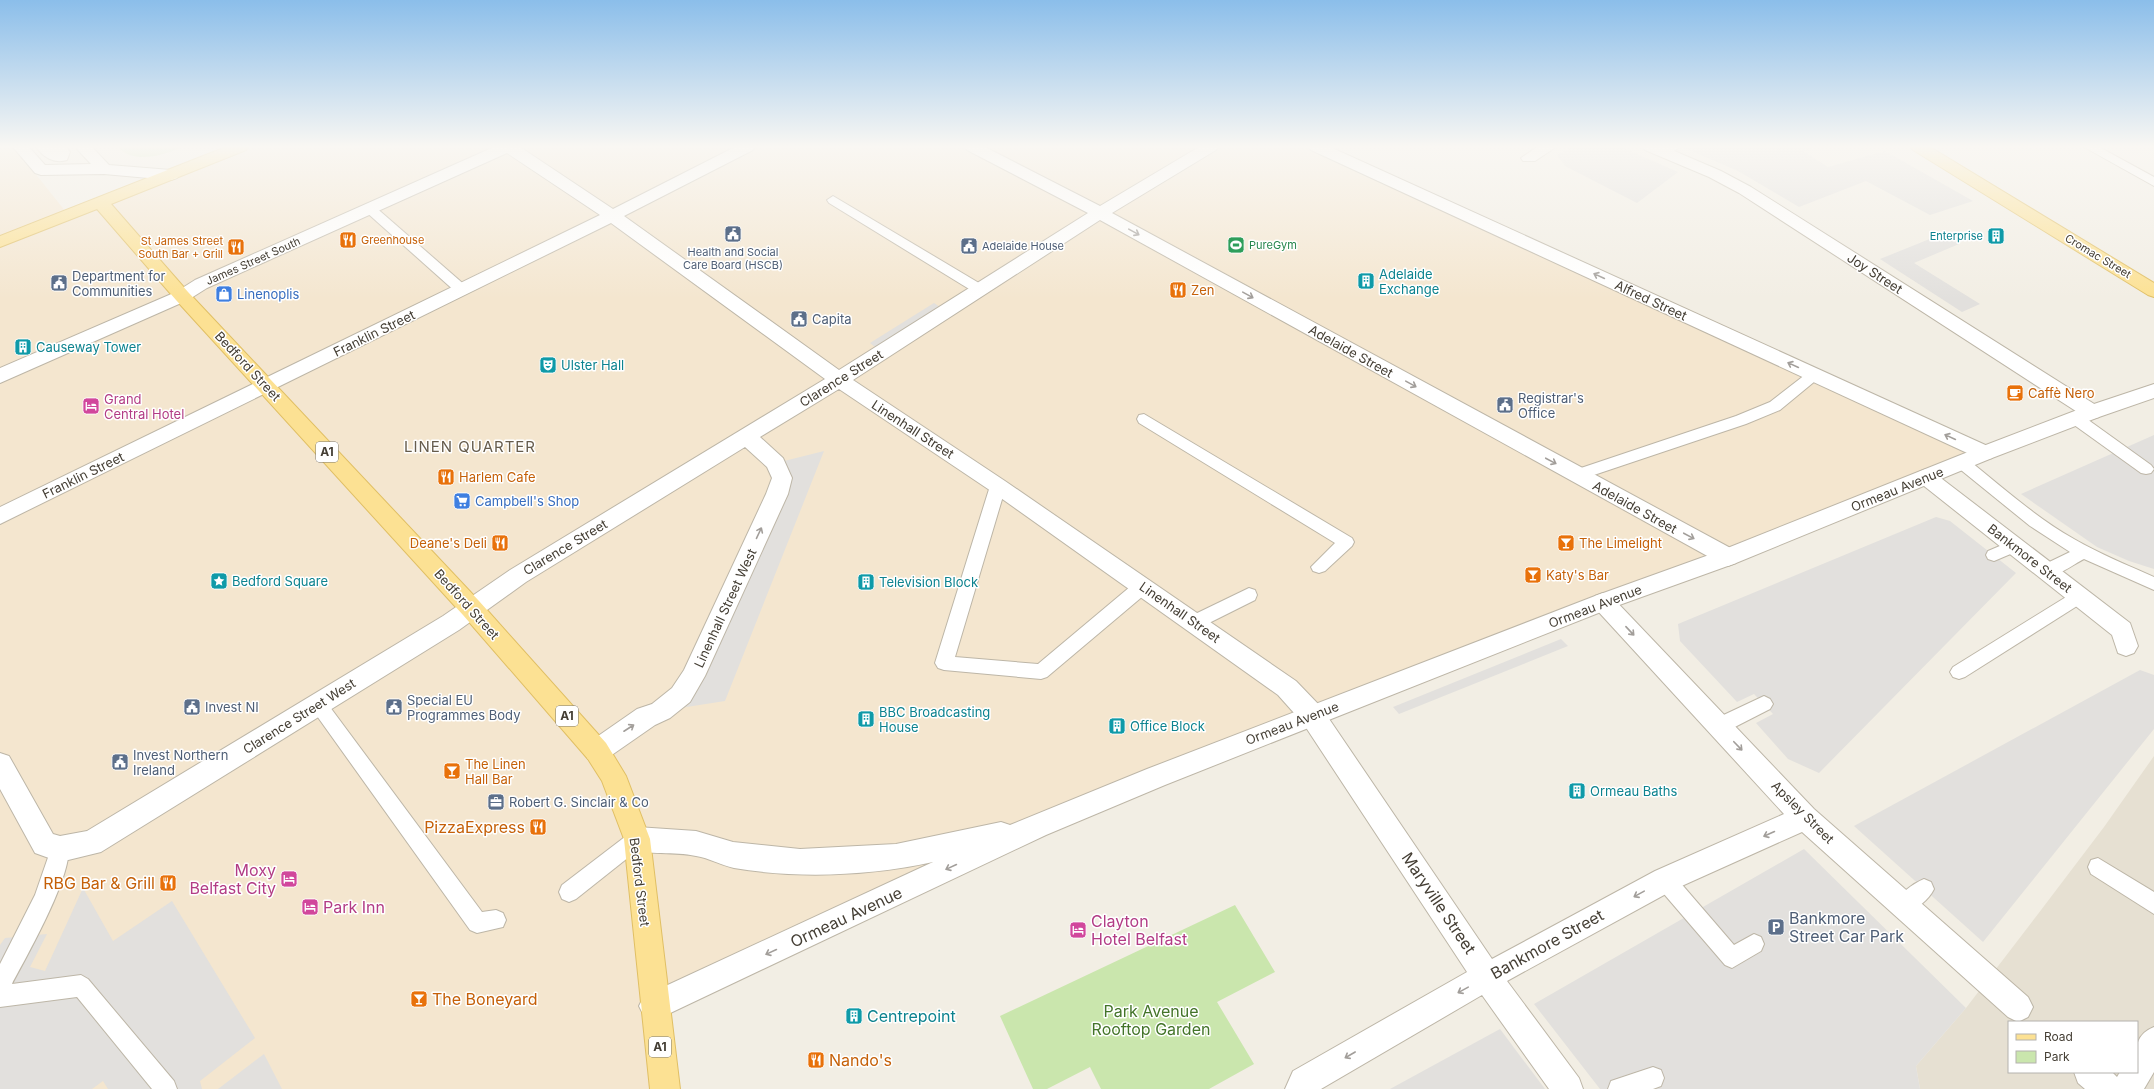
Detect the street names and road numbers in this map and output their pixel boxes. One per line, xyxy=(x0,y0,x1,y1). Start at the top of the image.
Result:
street label: Cromac Street xyxy=(2062,231,2134,281)
street label: James Street South xyxy=(204,234,302,288)
street label: Joy Street xyxy=(1844,249,1906,297)
street label: Alfred Street xyxy=(1612,276,1690,324)
street label: Franklin Street xyxy=(331,306,417,360)
street label: Adelaide Street xyxy=(1306,321,1396,381)
street label: Bedford Street xyxy=(212,328,284,404)
street label: Clarence Street xyxy=(796,346,886,410)
street label: Linenhall Street xyxy=(869,396,957,462)
road number: A1 xyxy=(316,442,338,462)
street label: Franklin Street xyxy=(40,448,126,502)
street label: Ormeau Avenue xyxy=(1848,463,1946,515)
street label: Adelaide Street xyxy=(1590,477,1680,537)
street label: Clarence Street xyxy=(520,516,610,578)
street label: Bankmore Street xyxy=(1985,520,2075,596)
street label: Linenhall Street West xyxy=(690,546,760,670)
street label: Bedford Street xyxy=(431,565,503,643)
street label: Linenhall Street xyxy=(1136,578,1224,646)
street label: Ormeau Avenue xyxy=(1546,581,1644,631)
street label: Clarence Street West xyxy=(240,675,358,757)
street label: Ormeau Avenue xyxy=(1243,698,1341,748)
road number: A1 xyxy=(556,706,578,726)
street label: Apsley Street xyxy=(1768,777,1838,847)
street label: Bedford Street xyxy=(627,837,653,927)
street label: Maryville Street xyxy=(1398,848,1480,958)
street label: Ormeau Avenue xyxy=(787,882,905,952)
street label: Bankmore Street xyxy=(1487,905,1607,983)
road number: A1 xyxy=(649,1037,671,1057)

